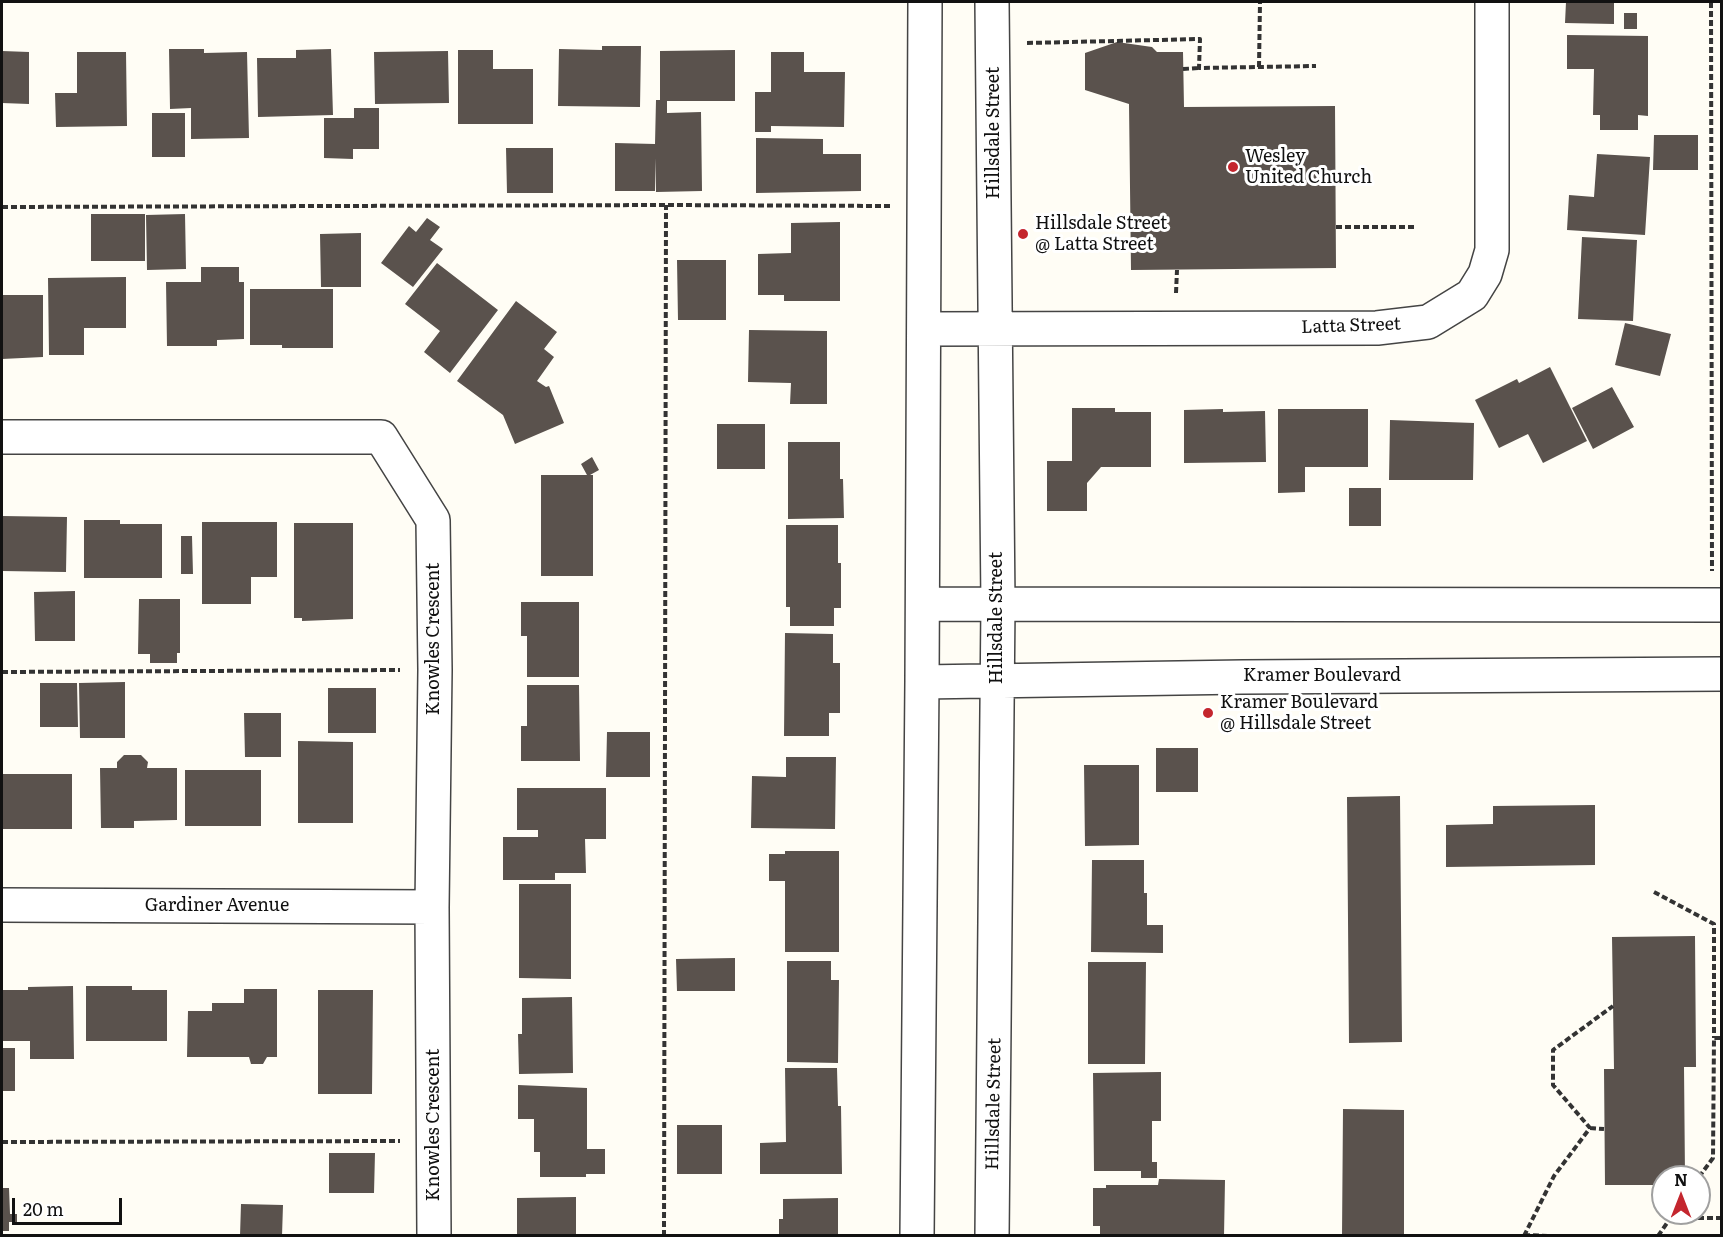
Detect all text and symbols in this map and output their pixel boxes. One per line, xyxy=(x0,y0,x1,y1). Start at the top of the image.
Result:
street label: Hillsdale Street xyxy=(983,67,1005,199)
place label: Wesley United Church xyxy=(1245,146,1372,188)
marker: Wesley United Church xyxy=(1226,160,1240,174)
place label: Hillsdale Street @ Latta Street xyxy=(1035,213,1167,256)
marker: Hillsdale Street @ Latta Street xyxy=(1016,227,1030,241)
street label: Latta Street xyxy=(1301,313,1401,339)
street label: Hillsdale Street xyxy=(986,552,1008,684)
street label: Knowles Crescent xyxy=(423,563,445,715)
street label: Kramer Boulevard xyxy=(1243,665,1401,687)
place label: Kramer Boulevard @ Hillsdale Street xyxy=(1220,692,1378,734)
marker: Kramer Boulevard @ Hillsdale Street xyxy=(1201,706,1215,720)
street label: Gardiner Avenue xyxy=(145,895,289,917)
street label: Hillsdale Street xyxy=(982,1038,1006,1170)
street label: Knowles Crescent xyxy=(423,1049,445,1201)
north arrow xyxy=(1651,1165,1711,1225)
text: N xyxy=(1674,1167,1688,1191)
scale bar xyxy=(15,1186,124,1224)
text: 20 m xyxy=(23,1195,64,1222)

